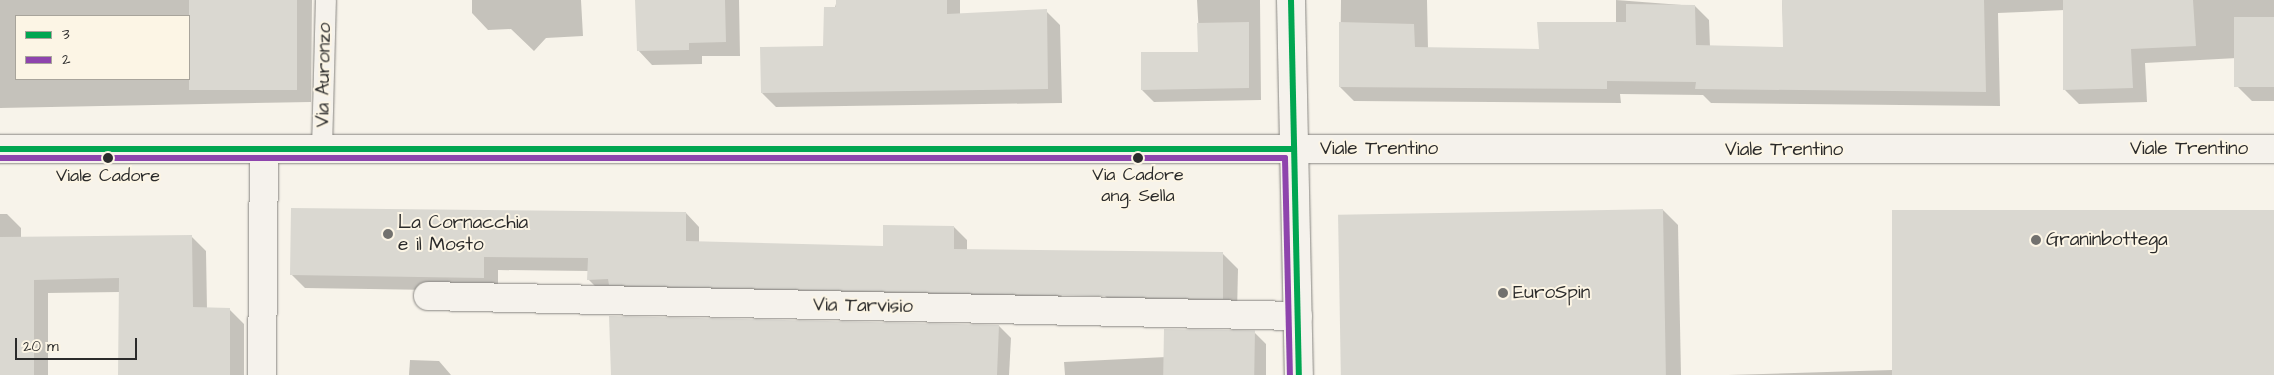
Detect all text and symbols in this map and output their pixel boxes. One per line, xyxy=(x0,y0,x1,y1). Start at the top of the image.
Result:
legend xyxy=(15,15,190,80)
street label: Via Auronzo xyxy=(312,22,336,128)
text: 3 xyxy=(62,24,70,45)
text: 2 xyxy=(62,49,71,70)
street label: Viale Trentino xyxy=(1320,138,1438,160)
street label: Viale Trentino xyxy=(2130,138,2248,160)
street label: Viale Trentino xyxy=(1725,139,1843,161)
marker: Viale Cadore xyxy=(103,153,113,163)
marker: Via Cadore ang. Sella xyxy=(1133,153,1143,163)
place label: Viale Cadore xyxy=(56,165,160,187)
place label: Via Cadore ang. Sella xyxy=(1092,165,1184,208)
place label: La Cornacchia e il Mosto xyxy=(398,212,528,256)
marker: La Cornacchia e il Mosto xyxy=(382,228,394,240)
place label: Graninbottega xyxy=(2046,229,2168,251)
marker: Graninbottega xyxy=(2030,234,2042,246)
place label: EuroSpin xyxy=(1513,282,1590,304)
marker: EuroSpin xyxy=(1497,287,1509,299)
street label: Via Tarvisio xyxy=(813,294,913,318)
scale bar xyxy=(18,328,140,360)
text: 20 m xyxy=(23,336,59,357)

